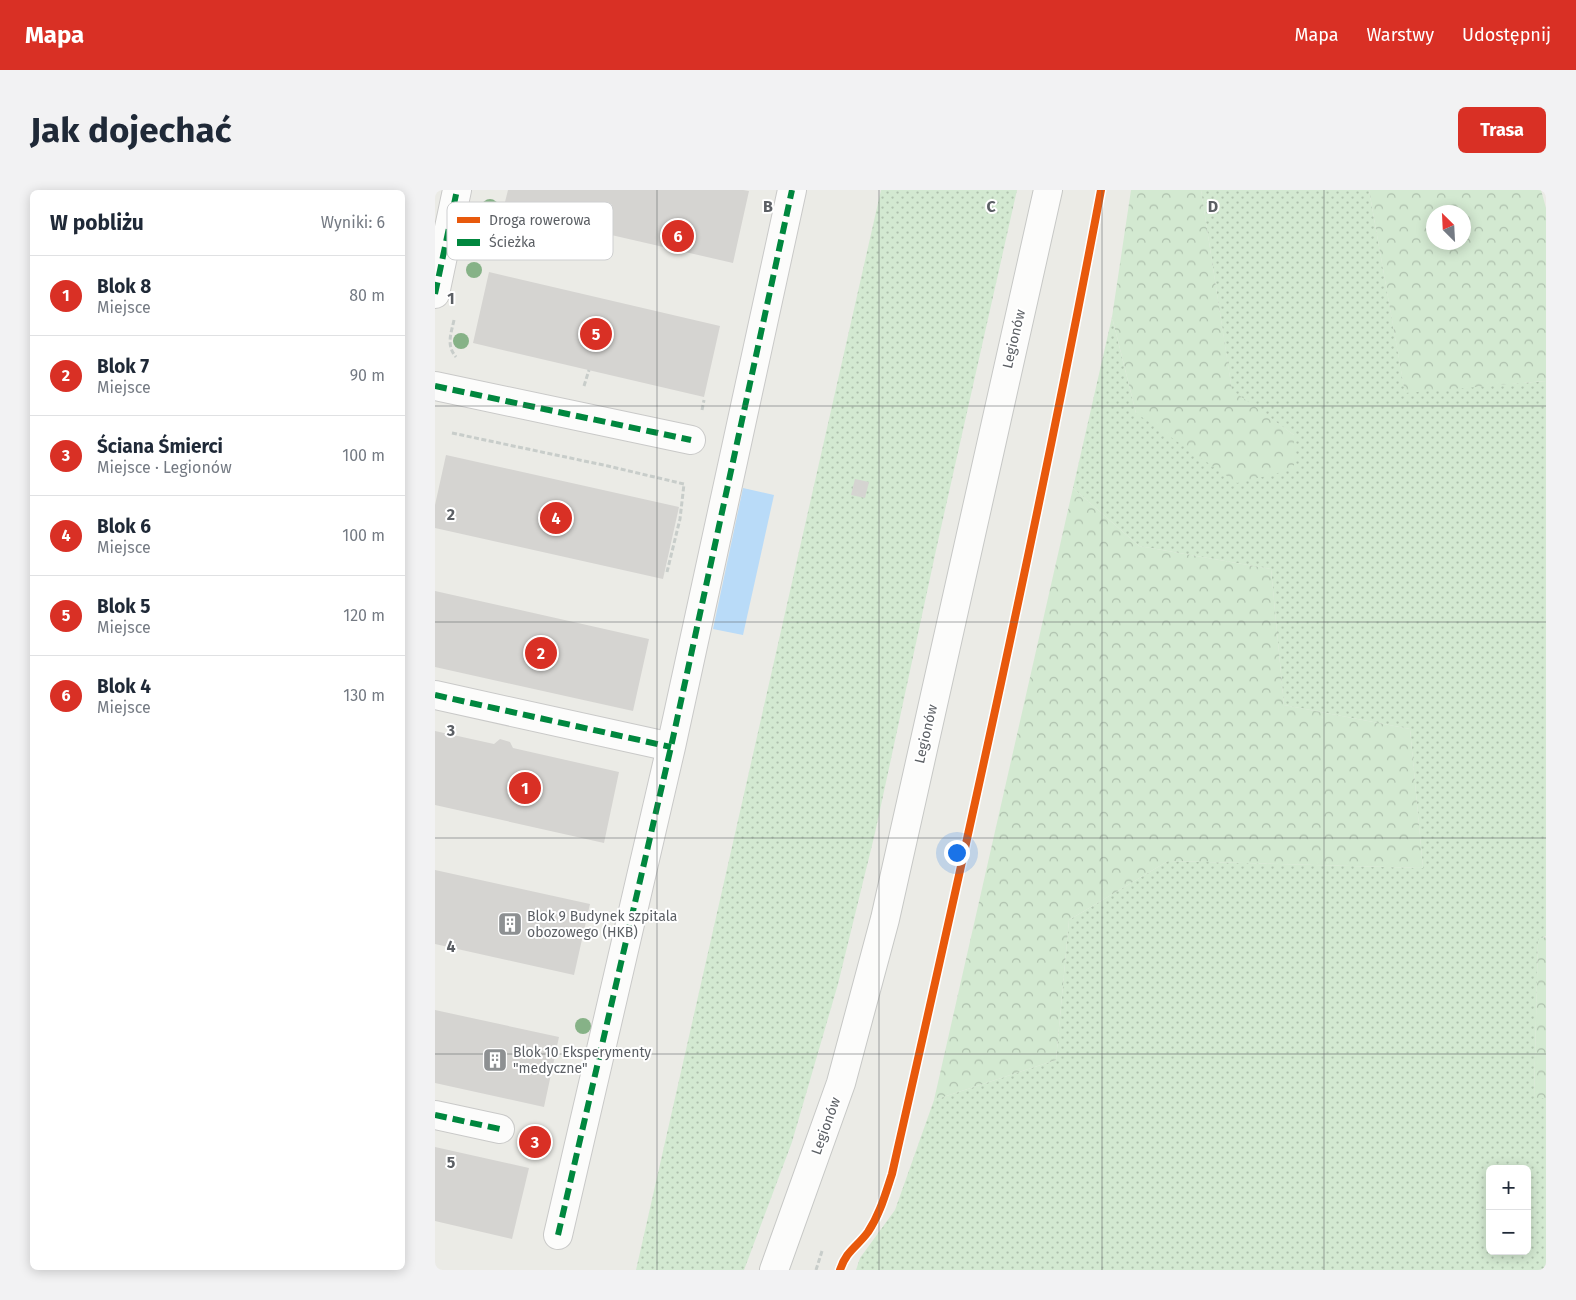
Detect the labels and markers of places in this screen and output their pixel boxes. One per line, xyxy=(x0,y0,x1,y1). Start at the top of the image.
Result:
pin: 6 xyxy=(662,217,694,255)
pin: 5 xyxy=(580,315,612,353)
pin: 4 xyxy=(540,499,572,537)
pin: 2 xyxy=(525,634,557,672)
pin: 1 xyxy=(509,769,541,807)
place label: Blok 9 Budynek szpitala obozowego (HKB) xyxy=(527,908,677,941)
building icon: Blok 9 Budynek szpitala obozowego (HKB) xyxy=(497,911,523,937)
place label: Blok 10 Eksperymenty "medyczne" xyxy=(513,1044,651,1077)
building icon: Blok 10 Eksperymenty "medyczne" xyxy=(482,1047,508,1073)
pin: 3 xyxy=(519,1123,551,1161)

